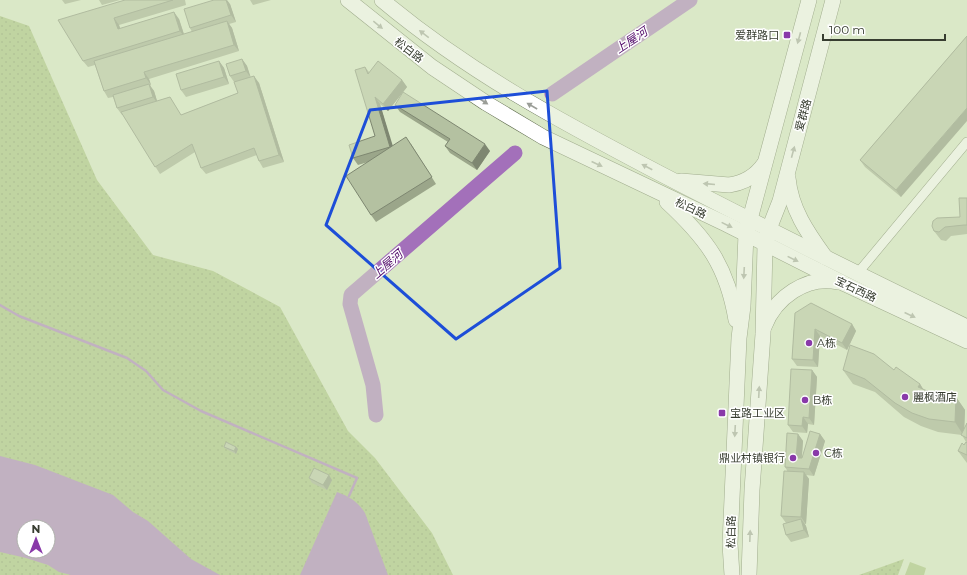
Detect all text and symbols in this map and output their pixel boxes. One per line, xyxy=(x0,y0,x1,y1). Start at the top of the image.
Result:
scale bar xyxy=(823,16,945,42)
one-way arrow xyxy=(372,21,383,30)
text: 100 m xyxy=(829,22,865,37)
water label: 上屋河 xyxy=(612,23,652,56)
place label: 爱群路口 xyxy=(735,28,779,42)
one-way arrow xyxy=(419,30,429,38)
marker: 爱群路口 xyxy=(782,30,792,40)
one-way arrow xyxy=(795,31,801,44)
street label: 松白路 xyxy=(392,34,426,66)
street label: 爱群路 xyxy=(792,97,814,133)
one-way arrow xyxy=(477,98,489,105)
one-way arrow xyxy=(526,102,538,109)
one-way arrow xyxy=(790,146,796,158)
one-way arrow xyxy=(591,161,602,167)
one-way arrow xyxy=(641,164,653,170)
one-way arrow xyxy=(703,180,715,187)
street label: 松白路 xyxy=(673,195,709,221)
one-way arrow xyxy=(721,222,733,228)
water label: 上屋河 xyxy=(368,245,407,281)
one-way arrow xyxy=(787,256,799,262)
one-way arrow xyxy=(741,267,748,279)
street label: 宝石西路 xyxy=(833,273,879,305)
one-way arrow xyxy=(905,312,916,318)
place label: A栋 xyxy=(817,336,836,350)
marker: A栋 xyxy=(804,338,814,348)
one-way arrow xyxy=(756,386,763,398)
place label: 麗枫酒店 xyxy=(913,390,957,404)
marker: 麗枫酒店 xyxy=(900,392,910,402)
place label: B栋 xyxy=(813,393,832,407)
marker: B栋 xyxy=(800,395,810,405)
place label: 宝路工业区 xyxy=(730,406,785,420)
marker: 宝路工业区 xyxy=(717,408,727,418)
one-way arrow xyxy=(732,425,738,438)
place label: C栋 xyxy=(824,446,843,460)
marker: C栋 xyxy=(811,448,821,458)
place label: 鼎业村镇银行 xyxy=(719,451,785,465)
marker: 鼎业村镇银行 xyxy=(788,453,798,463)
street label: 松白路 xyxy=(724,515,738,549)
north arrow xyxy=(16,519,56,559)
text: N xyxy=(32,522,40,536)
one-way arrow xyxy=(747,529,753,542)

